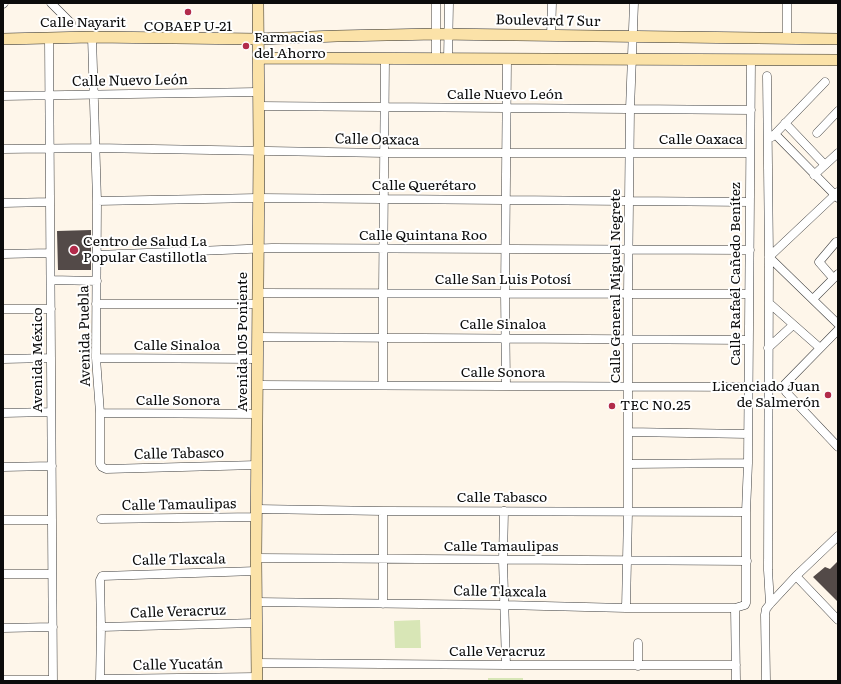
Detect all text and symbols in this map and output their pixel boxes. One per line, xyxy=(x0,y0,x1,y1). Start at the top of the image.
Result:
marker: COBAEP U-21 xyxy=(183,7,193,17)
street label: Boulevard 7 Sur xyxy=(495,12,601,30)
street label: Calle Nayarit xyxy=(40,15,126,31)
place label: COBAEP U-21 xyxy=(144,19,232,35)
place label: Farmacias del Ahorro xyxy=(254,30,326,62)
marker: Farmacias del Ahorro xyxy=(241,41,251,51)
street label: Calle Nuevo León xyxy=(72,72,188,90)
street label: Calle Nuevo León xyxy=(447,87,563,103)
street label: Calle Oaxaca xyxy=(335,131,419,149)
street label: Calle Oaxaca xyxy=(659,132,743,148)
street label: Calle Querétaro xyxy=(372,178,476,194)
street label: Calle Rafaél Cañedo Benítez xyxy=(728,182,744,366)
street label: Calle General Miguel Negrete xyxy=(608,189,624,383)
street label: Calle Quintana Roo xyxy=(359,228,487,244)
place label: Centro de Salud La Popular Castillotla xyxy=(83,234,207,266)
marker: Centro de Salud La Popular Castillotla xyxy=(68,244,80,256)
street label: Avenida 105 Poniente xyxy=(235,272,251,412)
street label: Calle San Luis Potosí xyxy=(435,272,571,288)
street label: Avenida Puebla xyxy=(76,285,94,387)
street label: Avenida México xyxy=(30,307,46,413)
street label: Calle Sinaloa xyxy=(460,317,546,333)
street label: Calle Sinaloa xyxy=(134,338,220,354)
street label: Calle Sonora xyxy=(461,365,545,381)
place label: Licenciado Juan de Salmerón xyxy=(712,379,820,412)
marker: Licenciado Juan de Salmerón xyxy=(823,390,833,400)
street label: Calle Sonora xyxy=(136,393,220,409)
place label: TEC N0.25 xyxy=(620,398,690,414)
marker: TEC N0.25 xyxy=(607,401,617,411)
street label: Calle Tabasco xyxy=(134,445,224,463)
street label: Calle Tabasco xyxy=(457,490,547,506)
street label: Calle Tamaulipas xyxy=(122,496,236,514)
street label: Calle Tamaulipas xyxy=(444,539,558,555)
street label: Calle Tlaxcala xyxy=(132,551,226,569)
street label: Calle Tlaxcala xyxy=(453,583,547,601)
street label: Calle Veracruz xyxy=(130,602,226,622)
street label: Calle Veracruz xyxy=(449,644,545,660)
street label: Calle Yucatán xyxy=(133,656,223,674)

